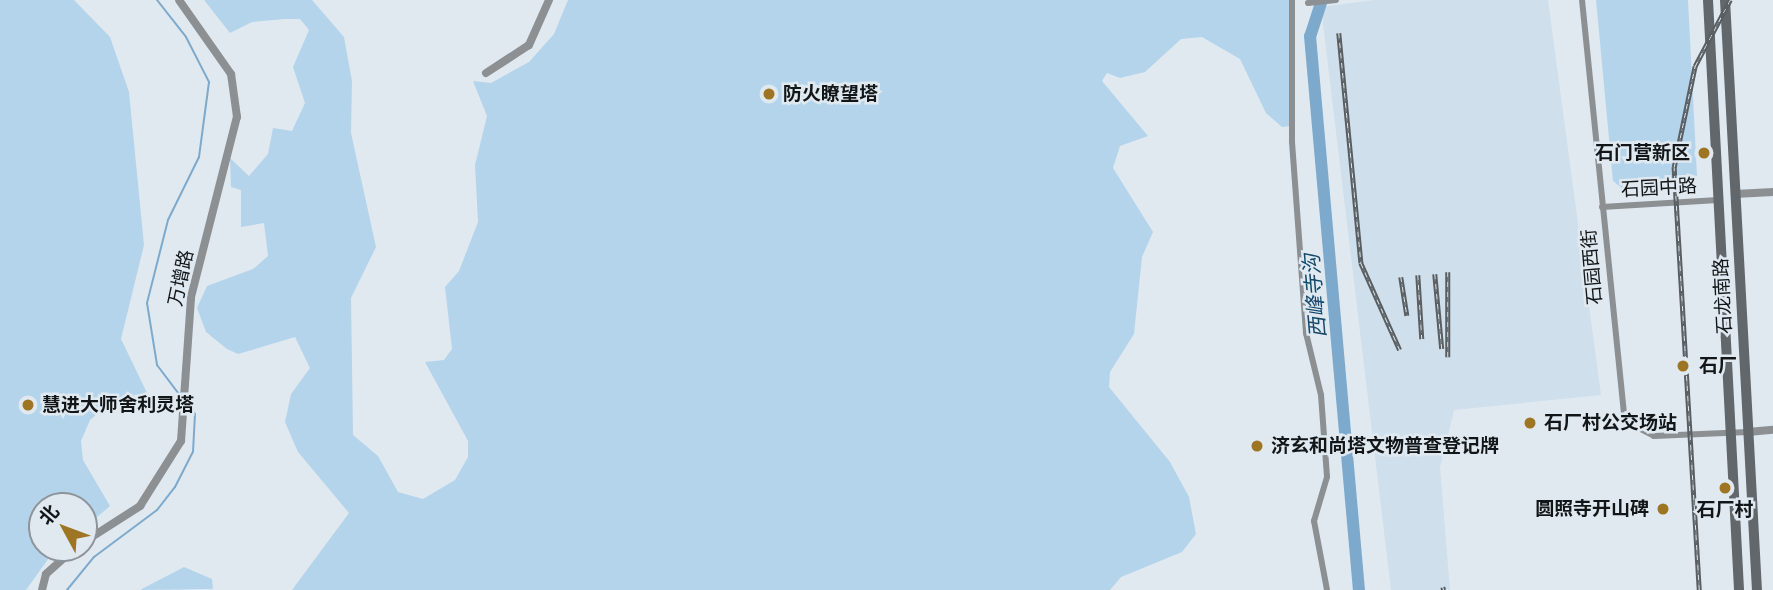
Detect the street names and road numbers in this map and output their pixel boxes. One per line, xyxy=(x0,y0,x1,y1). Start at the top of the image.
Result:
street label: 石园中路 xyxy=(1620,175,1698,201)
street label: 石园西街 xyxy=(1577,228,1607,306)
street label: 万增路 xyxy=(164,248,198,308)
street label: 石龙南路 xyxy=(1710,257,1736,335)

